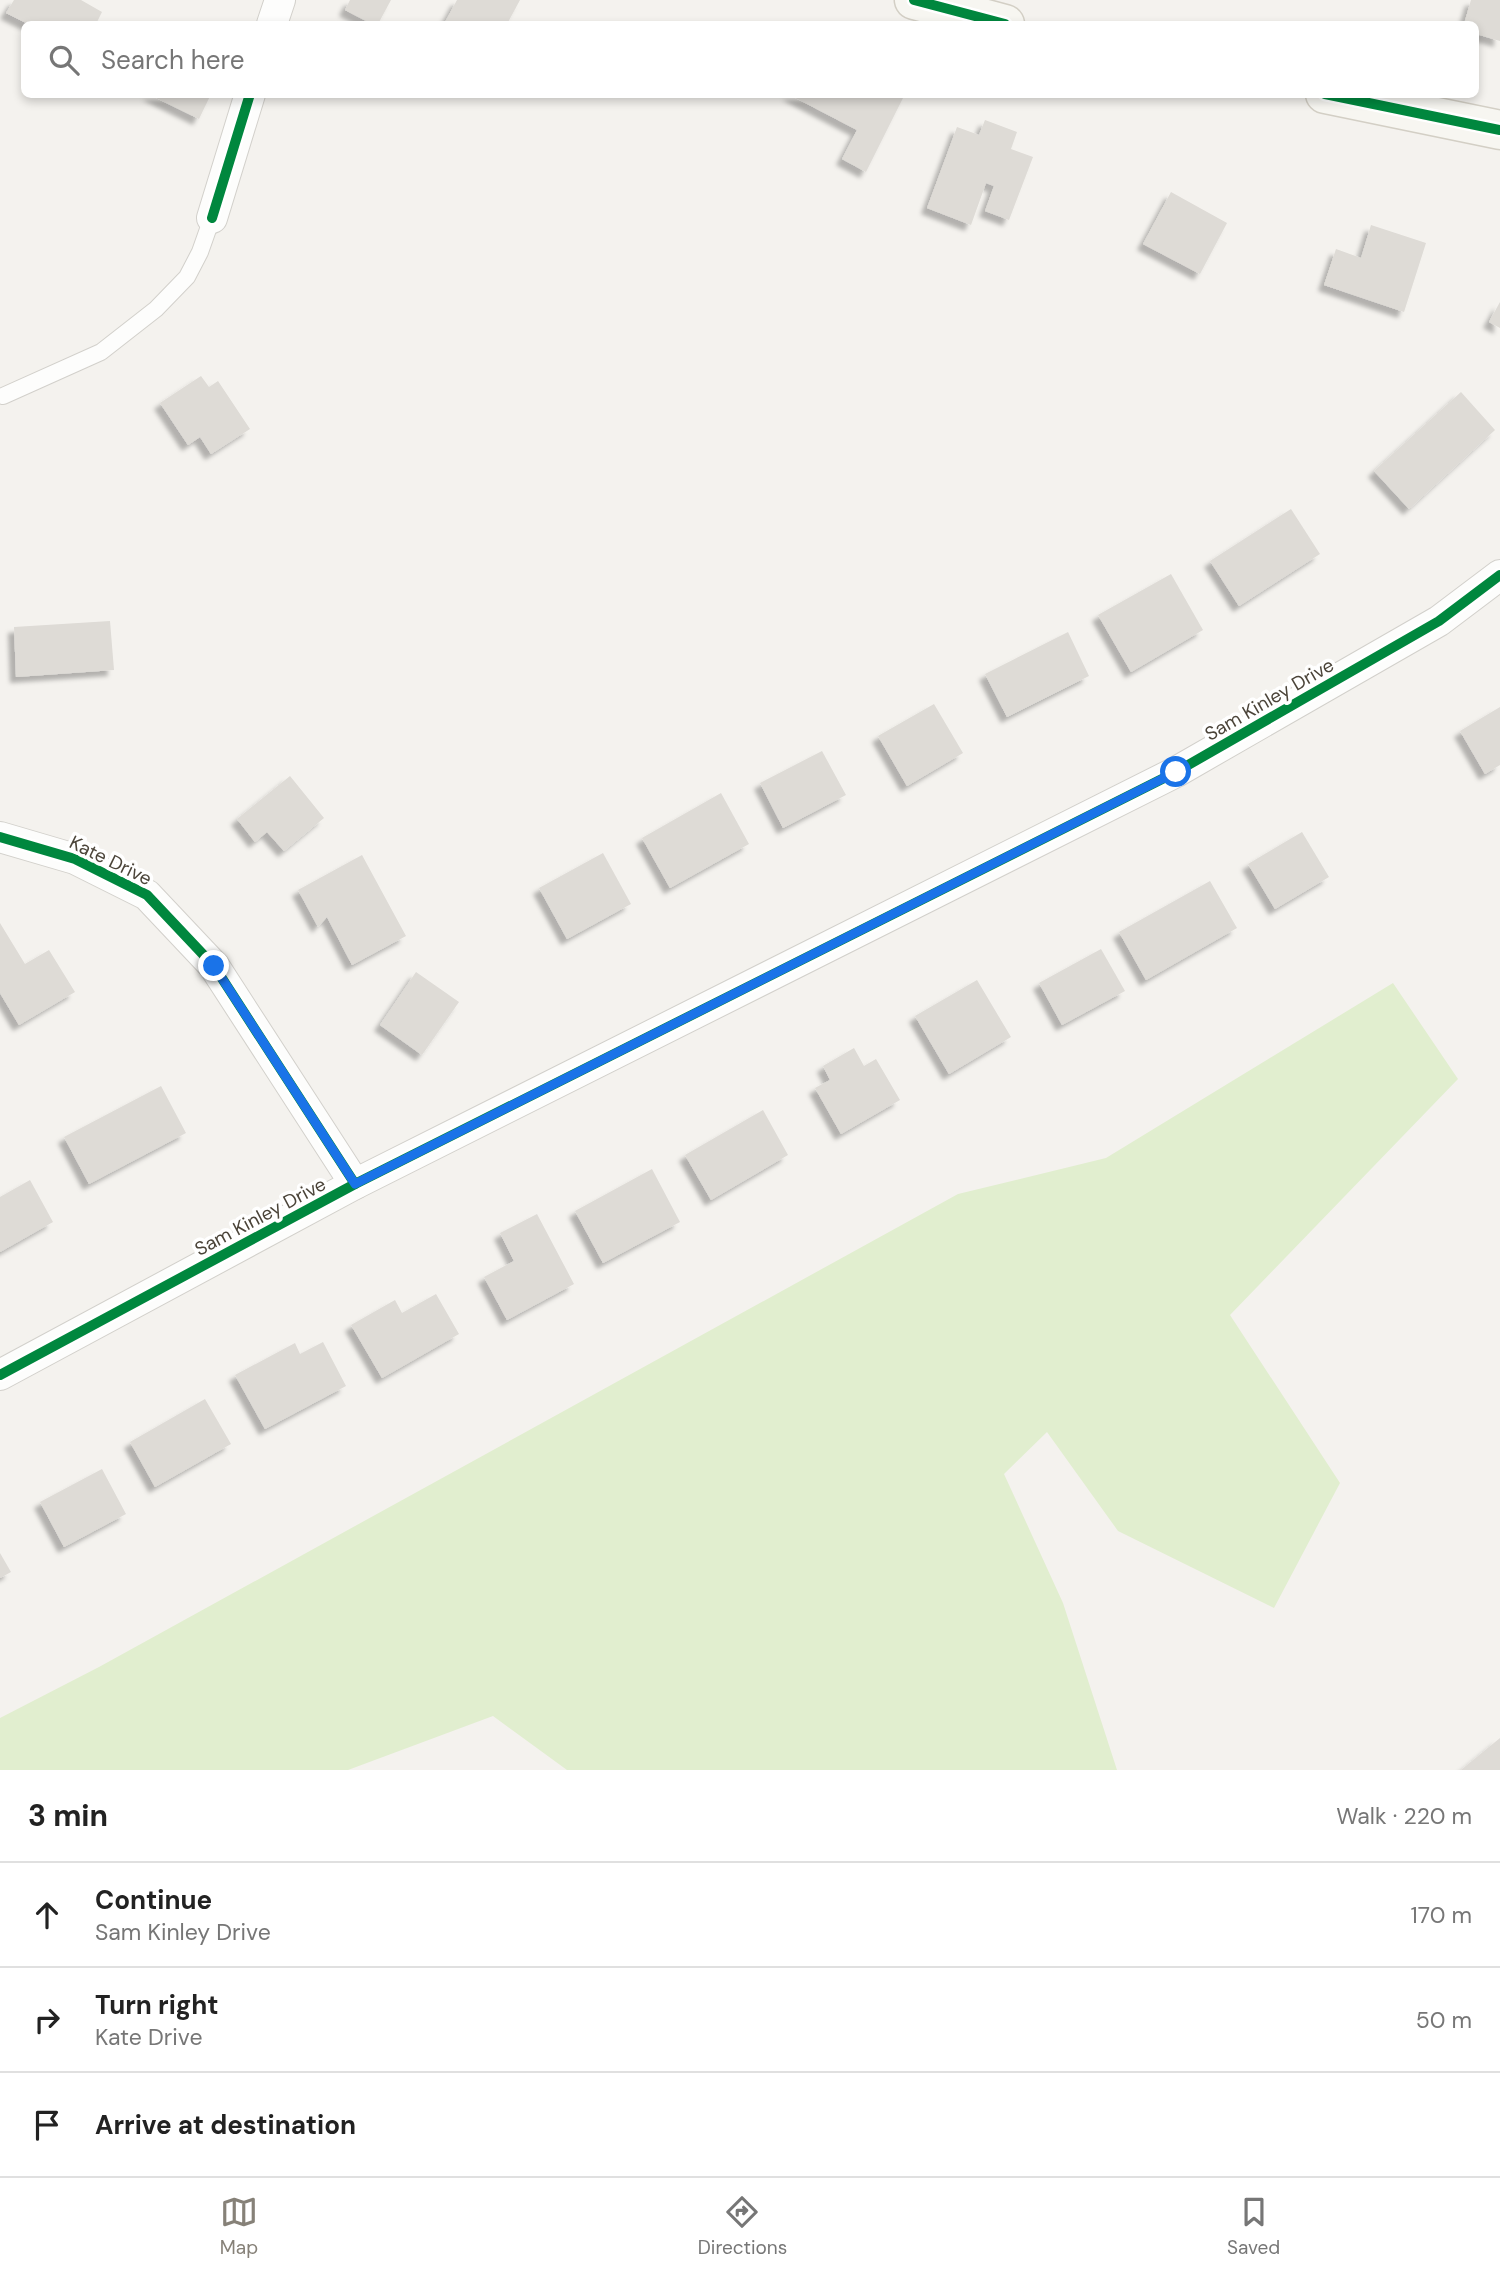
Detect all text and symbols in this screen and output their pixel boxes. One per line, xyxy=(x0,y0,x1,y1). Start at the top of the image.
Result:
search box xyxy=(21,21,1479,98)
icon: search xyxy=(45,41,83,79)
text: Search here xyxy=(101,43,244,77)
street label: Sam Kinley Drive xyxy=(1200,652,1338,747)
route start xyxy=(1160,756,1191,787)
street label: Kate Drive xyxy=(65,830,156,891)
route end xyxy=(198,950,229,981)
street label: Sam Kinley Drive xyxy=(190,1171,330,1262)
text: 3 min xyxy=(28,1796,108,1835)
text: Walk · 220 m xyxy=(1336,1801,1472,1831)
text: Continue xyxy=(95,1883,212,1917)
icon: ahead xyxy=(28,1896,66,1934)
text: 170 m xyxy=(1411,1900,1472,1930)
text: Sam Kinley Drive xyxy=(95,1917,271,1947)
text: Turn right xyxy=(95,1988,219,2022)
icon: right xyxy=(28,2001,66,2039)
text: 50 m xyxy=(1416,2005,1472,2035)
text: Kate Drive xyxy=(95,2022,202,2052)
icon: arrive xyxy=(28,2106,66,2144)
text: Arrive at destination xyxy=(95,2108,356,2142)
tab: Map xyxy=(220,2193,258,2260)
tab: Directions xyxy=(698,2193,787,2260)
tab: Saved xyxy=(1227,2193,1280,2260)

